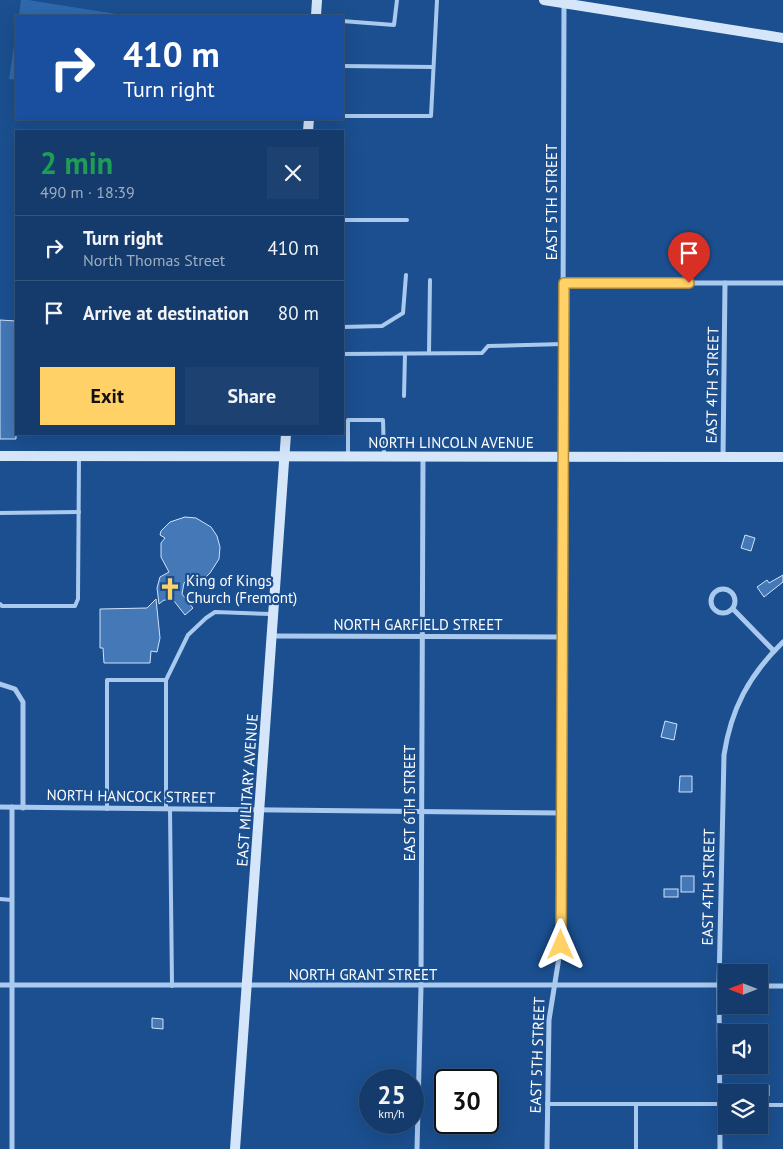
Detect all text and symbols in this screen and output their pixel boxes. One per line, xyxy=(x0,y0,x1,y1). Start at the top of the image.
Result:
text: 410 m xyxy=(123,31,220,77)
icon: right xyxy=(40,35,105,100)
text: Turn right xyxy=(123,75,215,103)
text: 2 min xyxy=(40,143,113,182)
street label: EAST 5TH STREET xyxy=(542,143,561,260)
button: close xyxy=(267,147,319,199)
text: 490 m · 18:39 xyxy=(40,182,135,202)
text: Turn right xyxy=(83,226,163,250)
pin xyxy=(668,232,710,283)
icon: right xyxy=(40,234,68,262)
text: 410 m xyxy=(267,236,319,260)
icon: arrive xyxy=(675,239,703,267)
text: North Thomas Street xyxy=(83,250,225,270)
icon: arrive xyxy=(40,299,68,327)
text: Arrive at destination xyxy=(83,301,249,325)
text: 80 m xyxy=(278,301,319,325)
street label: EAST 4TH STREET xyxy=(701,326,723,444)
button: Exit xyxy=(40,367,175,425)
button: Share xyxy=(185,367,319,425)
street label: NORTH LINCOLN AVENUE xyxy=(368,433,534,452)
place label: King of Kings Church (Fremont) xyxy=(186,571,297,607)
church icon: King of Kings Church (Fremont) xyxy=(157,576,183,602)
street label: NORTH GARFIELD STREET xyxy=(333,615,503,634)
street label: EAST MILITARY AVENUE xyxy=(232,713,262,867)
street label: EAST 6TH STREET xyxy=(400,744,419,861)
street label: NORTH HANCOCK STREET xyxy=(46,785,216,807)
street label: EAST 4TH STREET xyxy=(697,828,719,946)
position arrow xyxy=(534,918,586,970)
north arrow xyxy=(718,964,768,1014)
map controls xyxy=(718,964,768,1134)
street label: NORTH GRANT STREET xyxy=(289,965,438,984)
street label: EAST 5TH STREET xyxy=(525,996,549,1114)
button: sound xyxy=(718,1024,768,1074)
speed limit sign: 30 xyxy=(434,1069,499,1134)
text: 25 xyxy=(377,1079,406,1111)
button: layers xyxy=(718,1084,768,1134)
text: km/h xyxy=(378,1106,405,1121)

